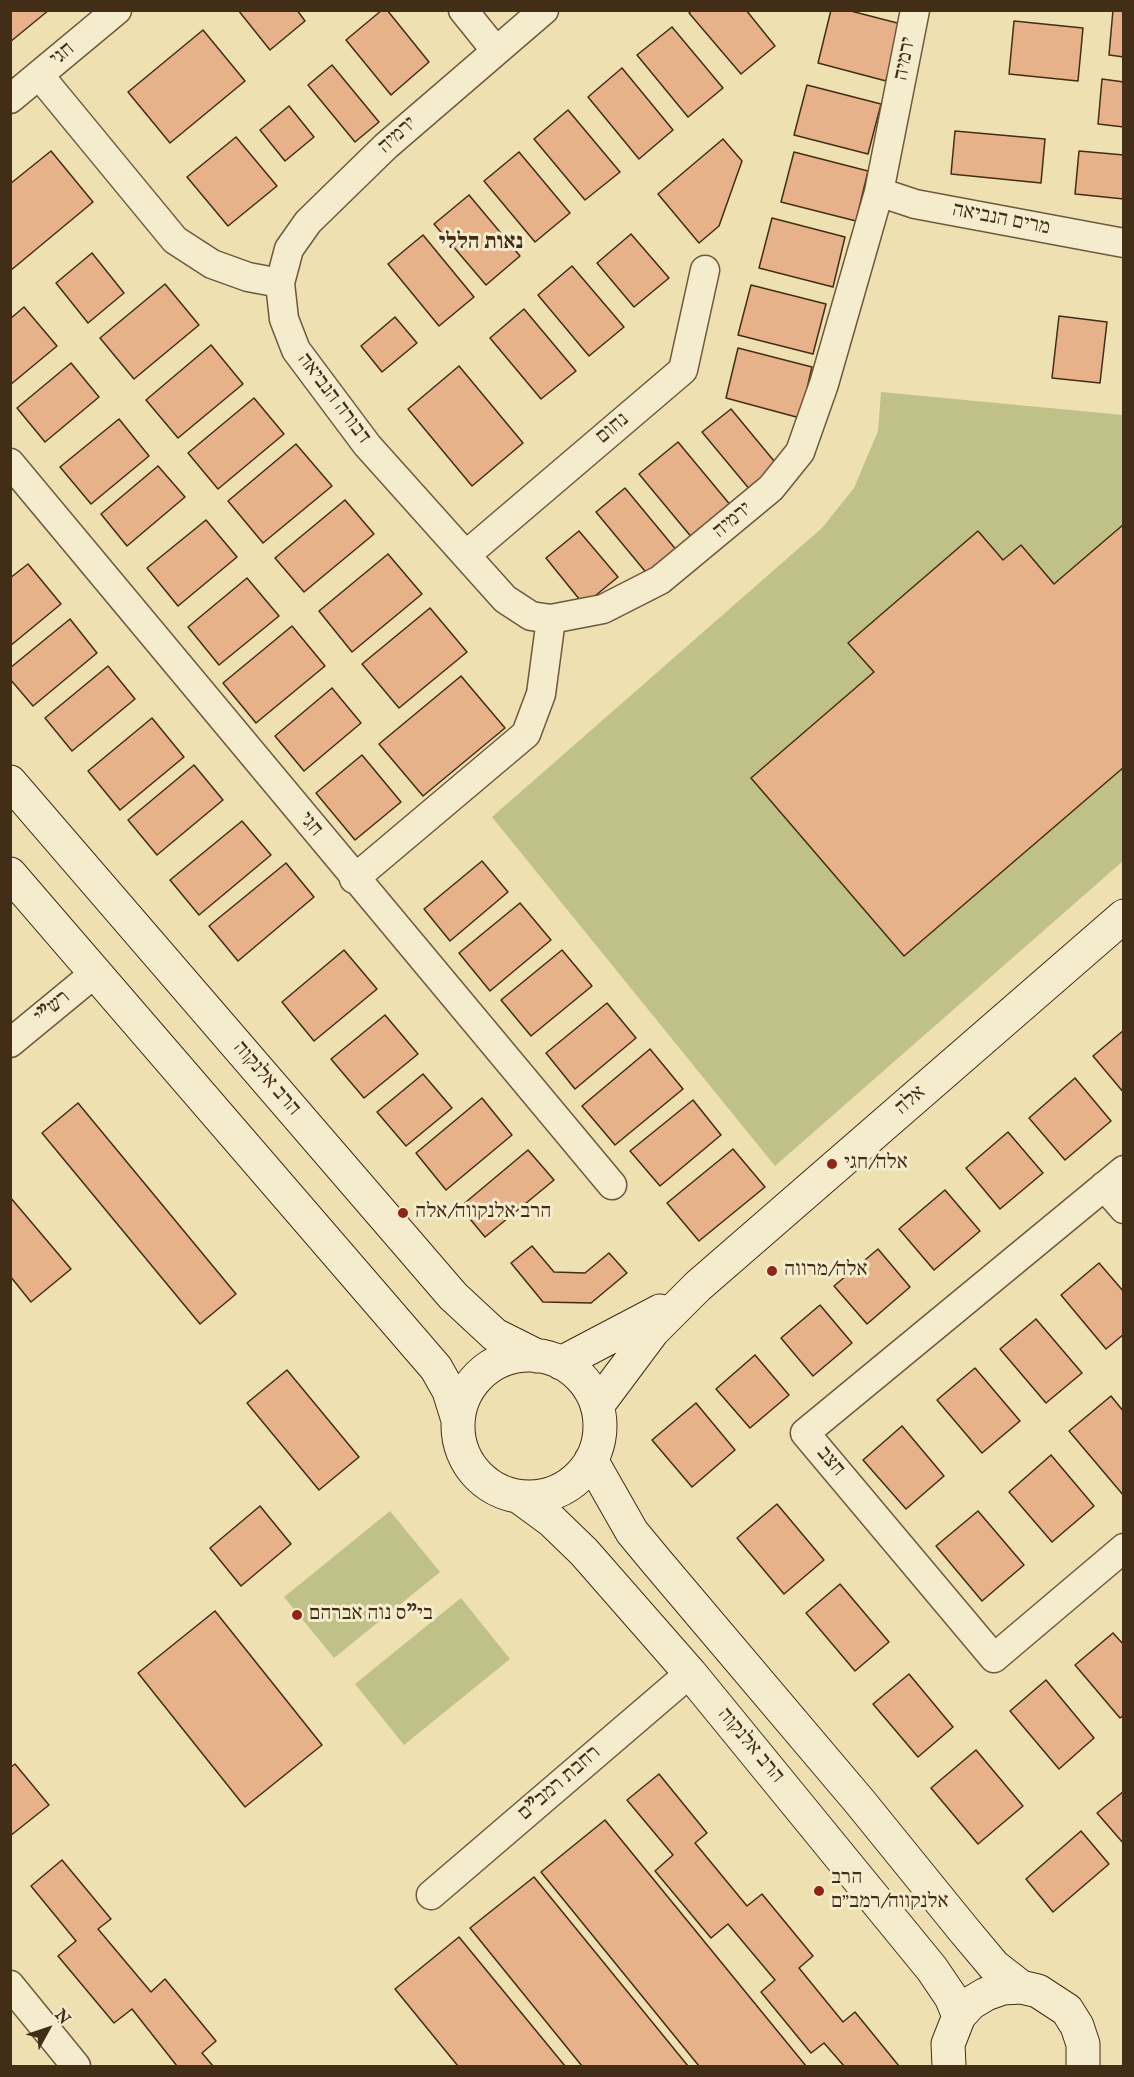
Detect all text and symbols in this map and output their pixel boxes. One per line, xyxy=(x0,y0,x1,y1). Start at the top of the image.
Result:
street label: ירמיה xyxy=(889,35,923,83)
street label: חגי xyxy=(46,38,80,72)
street label: ירמיה xyxy=(373,112,423,160)
street label: מרים הנביאה xyxy=(950,198,1052,242)
district label: נאות הללי xyxy=(439,230,523,256)
street label: דבורה הנביאה xyxy=(291,349,375,449)
street label: נחום xyxy=(591,408,635,450)
street label: ירמיה xyxy=(708,497,758,545)
street label: חגי xyxy=(293,808,327,842)
street label: רש"י xyxy=(30,986,76,1030)
street label: הרב אלנקוה xyxy=(227,1036,305,1122)
street label: אלה xyxy=(890,1081,932,1121)
place label: אלה/חגי xyxy=(844,1151,908,1177)
marker: אלה/חגי xyxy=(825,1157,839,1171)
place label: הרב אלנקווה/אלה xyxy=(415,1200,551,1226)
marker: הרב אלנקווה/אלה xyxy=(396,1206,410,1220)
place label: אלה/מרווה xyxy=(784,1258,868,1284)
marker: אלה/מרווה xyxy=(765,1264,779,1278)
street label: חצב xyxy=(810,1442,850,1482)
place label: בי"ס נוה אברהם xyxy=(309,1602,433,1628)
marker: בי"ס נוה אברהם xyxy=(290,1608,304,1622)
street label: הרב אלנקוה xyxy=(711,1703,789,1789)
street label: רחבת רמב"ם xyxy=(514,1741,606,1827)
place label: הרב אלנקווה/רמב״ם xyxy=(831,1866,949,1916)
marker: הרב אלנקווה/רמב״ם xyxy=(812,1884,826,1898)
north arrow xyxy=(18,1999,78,2059)
text: N xyxy=(50,2006,74,2029)

